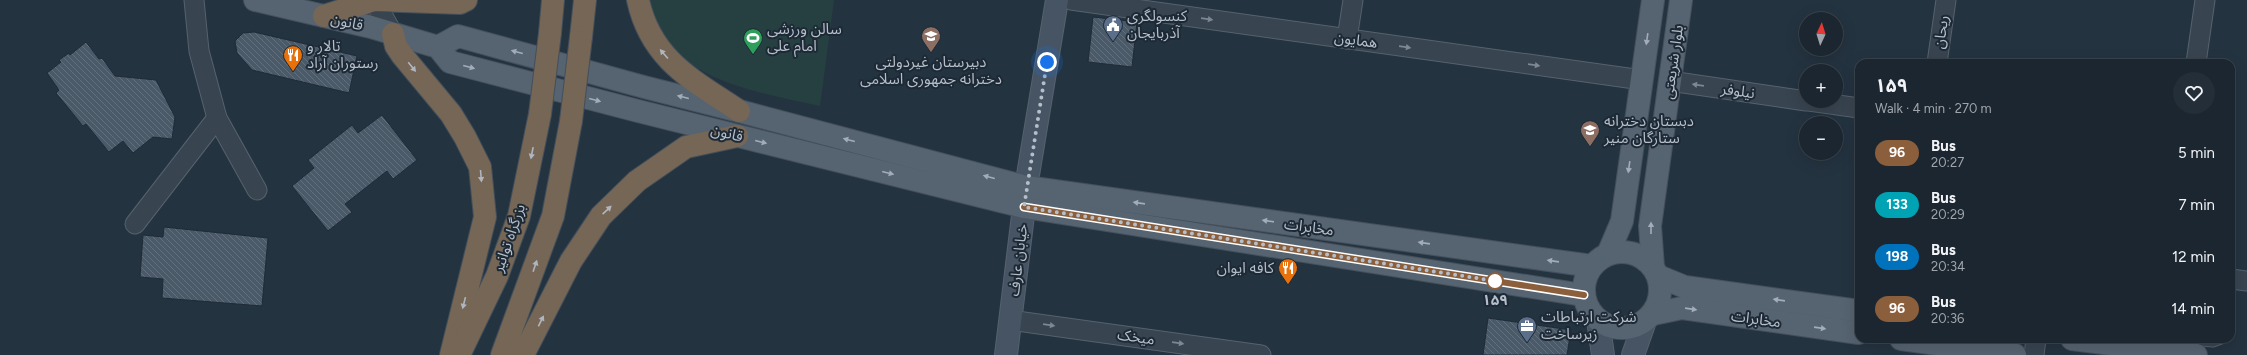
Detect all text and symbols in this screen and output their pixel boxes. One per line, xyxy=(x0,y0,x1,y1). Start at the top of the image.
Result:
place label: کنسولگری آذربایجان xyxy=(1127,7,1188,42)
street label: قانون xyxy=(329,10,365,34)
north arrow xyxy=(1799,12,1843,56)
map controls xyxy=(1799,12,1843,160)
public building icon: کنسولگری آذربایجان xyxy=(1102,14,1124,42)
street label: ریحان xyxy=(1930,14,1952,50)
one-way arrow xyxy=(1201,16,1213,22)
place label: سالن ورزشی امام علی xyxy=(767,20,842,57)
street label: بلوار شریعتى xyxy=(1659,24,1687,100)
school or university icon: دبیرستان غیردولتی دخترانه جمهوری اسلامی xyxy=(920,25,942,53)
sports icon: سالن ورزشی امام علی xyxy=(742,27,764,55)
street label: همایون xyxy=(1333,28,1379,52)
one-way arrow xyxy=(1644,33,1650,45)
place label: تالار و رستوران آراد xyxy=(307,37,379,72)
restaurant icon: تالار و رستوران آراد xyxy=(282,44,304,72)
one-way arrow xyxy=(1399,44,1411,50)
one-way arrow xyxy=(660,48,669,59)
one-way arrow xyxy=(511,49,523,55)
your location xyxy=(1037,52,1057,72)
place label: دبیرستان غیردولتی دخترانه جمهوری اسلامی xyxy=(860,53,1002,88)
one-way arrow xyxy=(408,62,417,72)
one-way arrow xyxy=(1528,62,1540,68)
one-way arrow xyxy=(463,64,475,70)
button: + xyxy=(1799,64,1843,108)
button: heart xyxy=(2173,72,2215,114)
text: ۱۵۹ xyxy=(1875,74,1908,97)
street label: نیلوفر xyxy=(1719,80,1756,102)
one-way arrow xyxy=(1692,82,1704,88)
one-way arrow xyxy=(677,94,689,100)
one-way arrow xyxy=(588,97,601,103)
text: Walk · 4 min · 270 m xyxy=(1875,101,1992,116)
place label: دبستان دخترانه ستارگان منیر xyxy=(1603,112,1694,147)
button: − xyxy=(1799,116,1843,160)
school or university icon: دبستان دخترانه ستارگان منیر xyxy=(1579,119,1601,147)
street label: قانون xyxy=(709,120,745,146)
one-way arrow xyxy=(843,137,855,143)
text: Bus xyxy=(1931,137,1956,155)
one-way arrow xyxy=(755,139,768,145)
text: 96 xyxy=(1889,144,1905,161)
text: 5 min xyxy=(2178,144,2215,162)
one-way arrow xyxy=(529,147,535,159)
text: 20:27 xyxy=(1931,155,1964,170)
one-way arrow xyxy=(1626,161,1632,173)
one-way arrow xyxy=(477,170,484,182)
one-way arrow xyxy=(882,170,894,176)
one-way arrow xyxy=(982,174,994,180)
text: Bus xyxy=(1931,189,1956,207)
text: 133 xyxy=(1886,196,1908,213)
text: 7 min xyxy=(2179,196,2215,214)
one-way arrow xyxy=(1133,200,1145,206)
street label: بزرگراه توانیر xyxy=(489,202,529,275)
one-way arrow xyxy=(602,205,613,214)
text: 20:29 xyxy=(1931,207,1965,222)
street label: مخابرات xyxy=(1283,215,1335,239)
one-way arrow xyxy=(1262,218,1274,224)
one-way arrow xyxy=(1648,221,1654,234)
street label: خیابان عارف xyxy=(1005,223,1031,297)
one-way arrow xyxy=(1418,240,1430,246)
text: Bus xyxy=(1931,241,1956,259)
text: 198 xyxy=(1886,248,1908,265)
text: 12 min xyxy=(2172,248,2215,266)
restaurant icon: کافه ایوان xyxy=(1277,257,1299,285)
one-way arrow xyxy=(1547,258,1559,264)
place label: کافه ایوان xyxy=(1217,259,1275,277)
text: 20:34 xyxy=(1931,259,1965,274)
one-way arrow xyxy=(533,260,539,272)
marker: ۱۵۹ xyxy=(1486,272,1504,290)
place label: ۱۵۹ xyxy=(1482,291,1508,309)
text: Bus xyxy=(1931,293,1956,311)
one-way arrow xyxy=(460,297,466,309)
one-way arrow xyxy=(1773,297,1785,303)
text: 96 xyxy=(1889,300,1905,317)
text: 14 min xyxy=(2171,300,2215,318)
one-way arrow xyxy=(1685,306,1697,313)
street label: مخابرات xyxy=(1730,307,1782,331)
place label: شرکت ارتباطات زیرساخت xyxy=(1541,308,1637,343)
text: 20:36 xyxy=(1931,311,1964,326)
one-way arrow xyxy=(538,315,544,326)
office icon: شرکت ارتباطات زیرساخت xyxy=(1516,315,1538,343)
one-way arrow xyxy=(1043,322,1055,328)
street label: میخک xyxy=(1116,325,1156,349)
one-way arrow xyxy=(1814,325,1826,331)
one-way arrow xyxy=(1172,340,1184,346)

